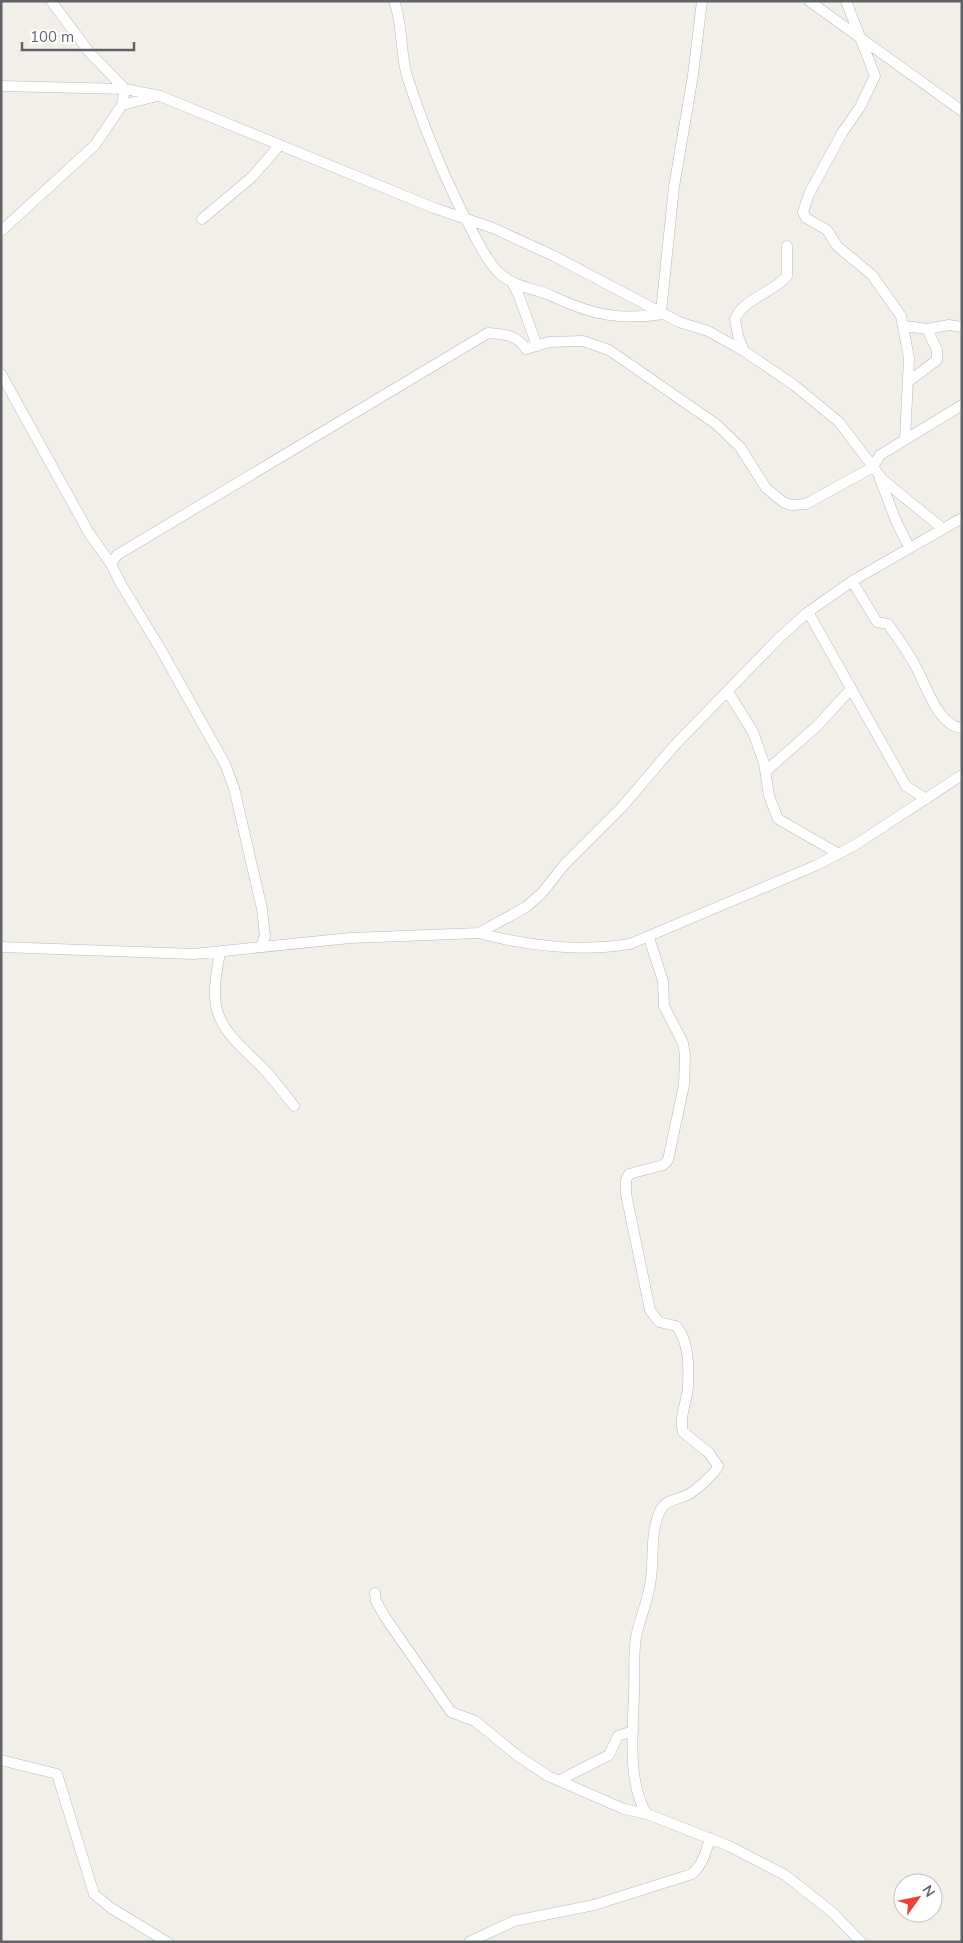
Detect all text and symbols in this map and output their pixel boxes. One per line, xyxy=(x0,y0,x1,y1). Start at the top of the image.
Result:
scale bar xyxy=(22,20,135,52)
text: 100 m xyxy=(30,27,74,46)
north arrow xyxy=(893,1873,943,1923)
text: N xyxy=(918,1882,939,1900)

